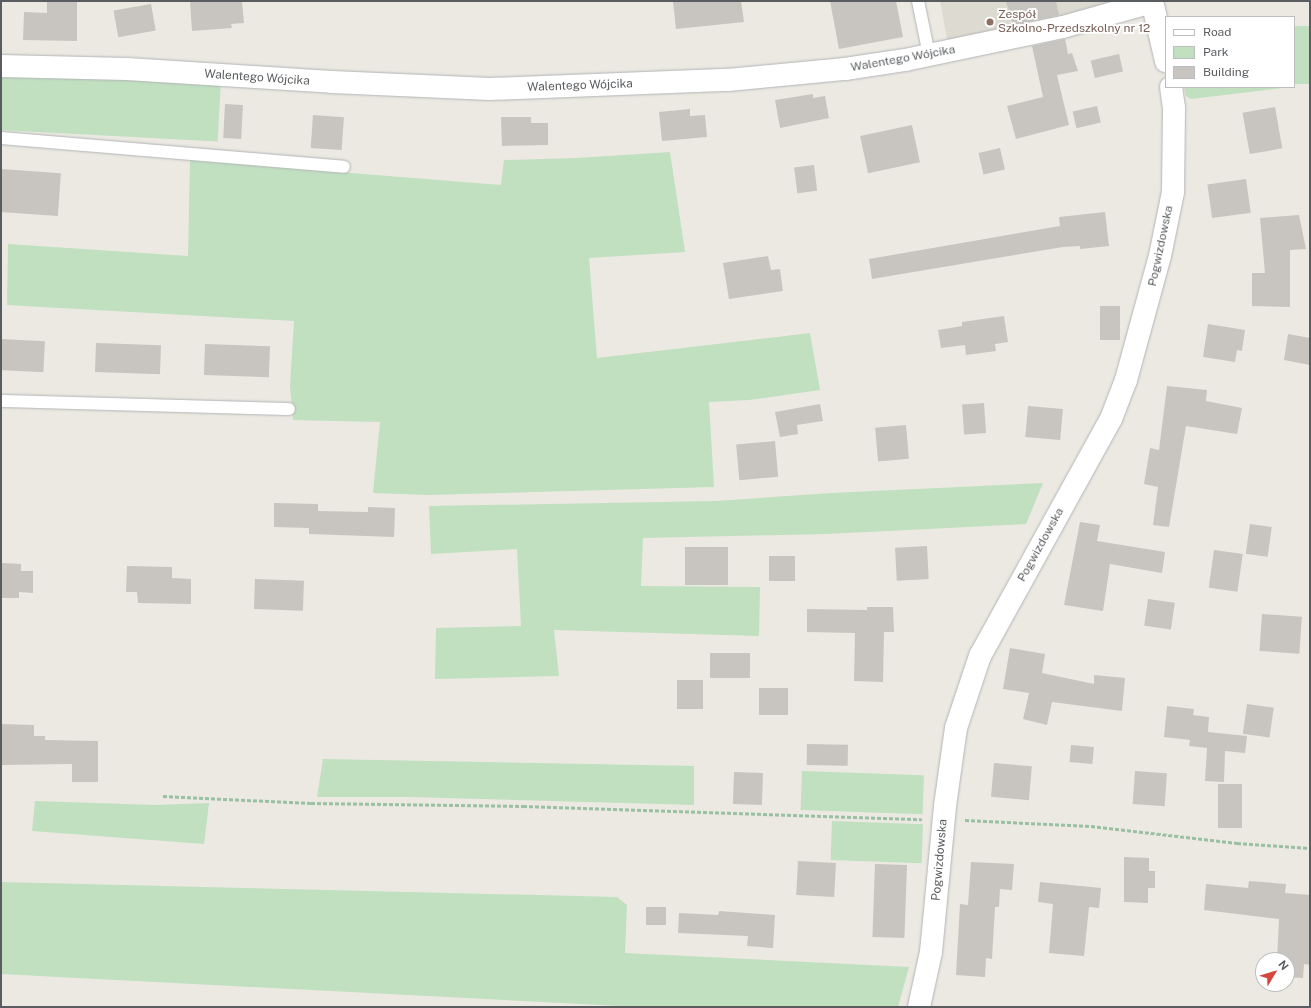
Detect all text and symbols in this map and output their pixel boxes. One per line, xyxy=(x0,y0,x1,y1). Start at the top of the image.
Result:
place label: Zespół Szkolno-Przedszkolny nr 12 xyxy=(998,8,1150,36)
legend xyxy=(1165,16,1295,88)
marker: Zespół Szkolno-Przedszkolny nr 12 xyxy=(985,17,995,27)
text: Road xyxy=(1203,25,1231,39)
street label: Walentego Wójcika xyxy=(849,43,957,75)
text: Park xyxy=(1203,45,1229,59)
text: Building xyxy=(1203,65,1249,79)
street label: Walentego Wójcika xyxy=(204,67,310,89)
street label: Walentego Wójcika xyxy=(527,77,633,95)
street label: Pogwizdowska xyxy=(1145,204,1177,288)
street label: Pogwizdowska xyxy=(1015,506,1067,584)
street label: Pogwizdowska xyxy=(929,818,951,902)
north arrow xyxy=(1255,952,1295,992)
text: N xyxy=(1276,958,1291,972)

